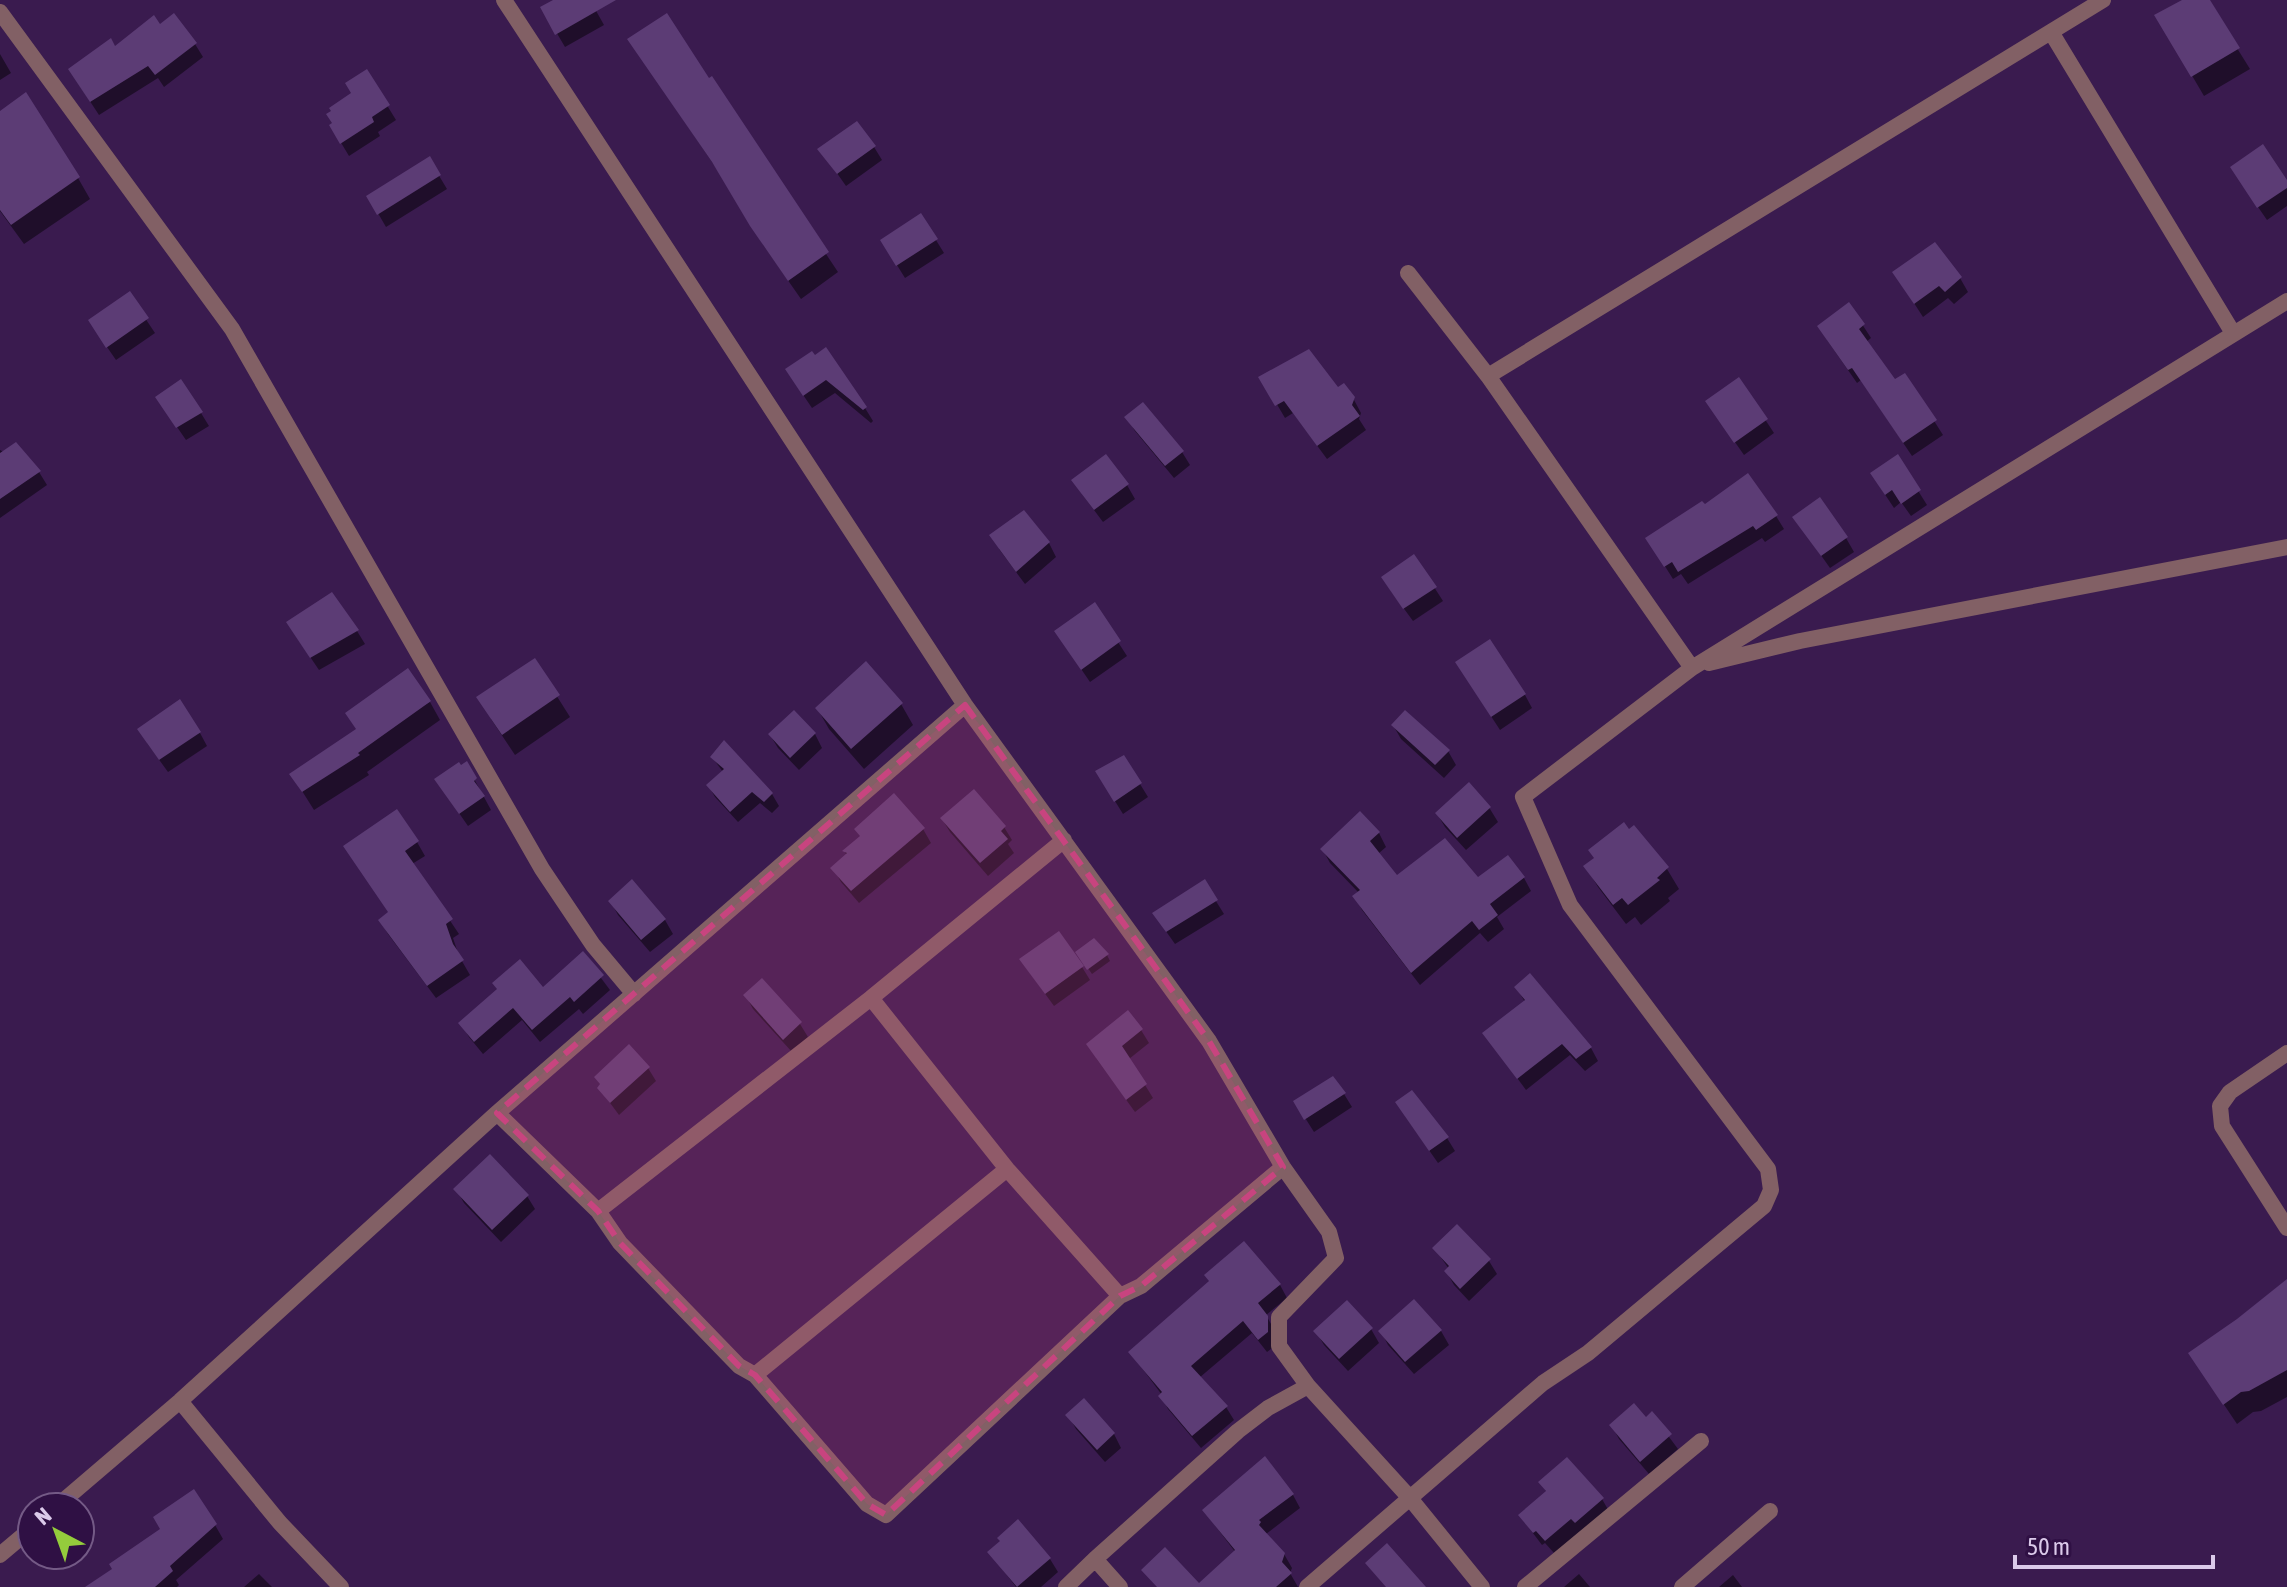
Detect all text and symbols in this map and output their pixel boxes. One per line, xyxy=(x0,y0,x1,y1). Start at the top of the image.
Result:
north arrow xyxy=(16,1491,96,1571)
text: N xyxy=(29,1502,56,1530)
scale bar xyxy=(2015,1519,2213,1569)
text: 50 m xyxy=(2027,1533,2070,1560)

